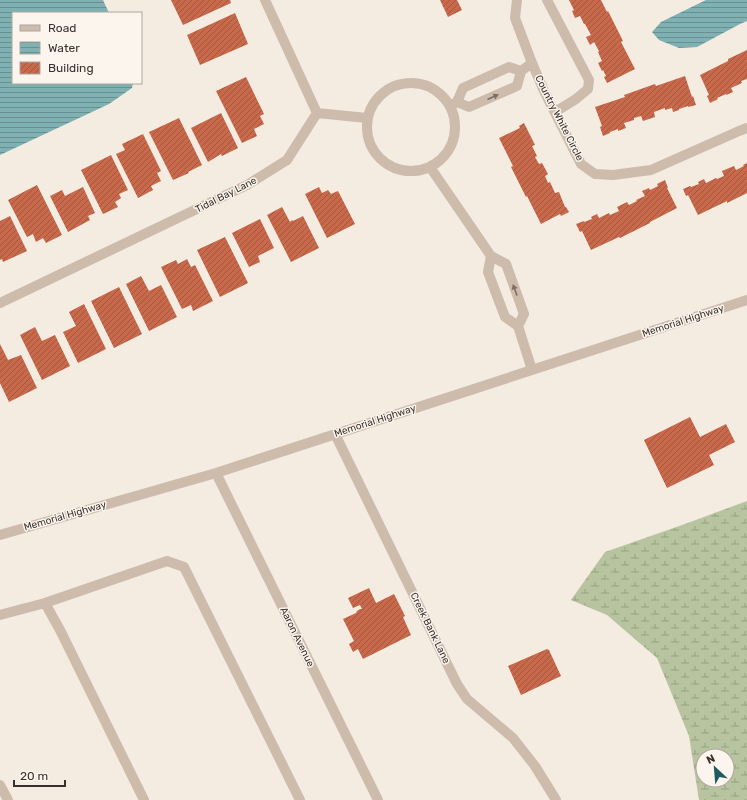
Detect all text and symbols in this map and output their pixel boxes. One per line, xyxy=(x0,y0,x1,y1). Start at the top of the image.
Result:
legend xyxy=(12,12,142,84)
text: Road xyxy=(48,21,76,35)
text: Water xyxy=(48,41,80,55)
text: Building xyxy=(48,61,94,75)
street label: Country White Circle xyxy=(532,73,586,163)
one-way arrow xyxy=(488,93,500,99)
street label: Tidal Bay Lane xyxy=(193,174,259,216)
one-way arrow xyxy=(512,284,518,296)
street label: Memorial Highway xyxy=(641,302,726,340)
street label: Memorial Highway xyxy=(333,402,418,440)
street label: Memorial Highway xyxy=(22,498,108,534)
street label: Creek Bank Lane xyxy=(408,590,453,666)
street label: Aaron Avenue xyxy=(277,605,317,669)
north arrow xyxy=(695,748,735,788)
text: N xyxy=(704,752,717,767)
scale bar xyxy=(14,762,65,788)
text: 20 m xyxy=(20,769,48,783)

